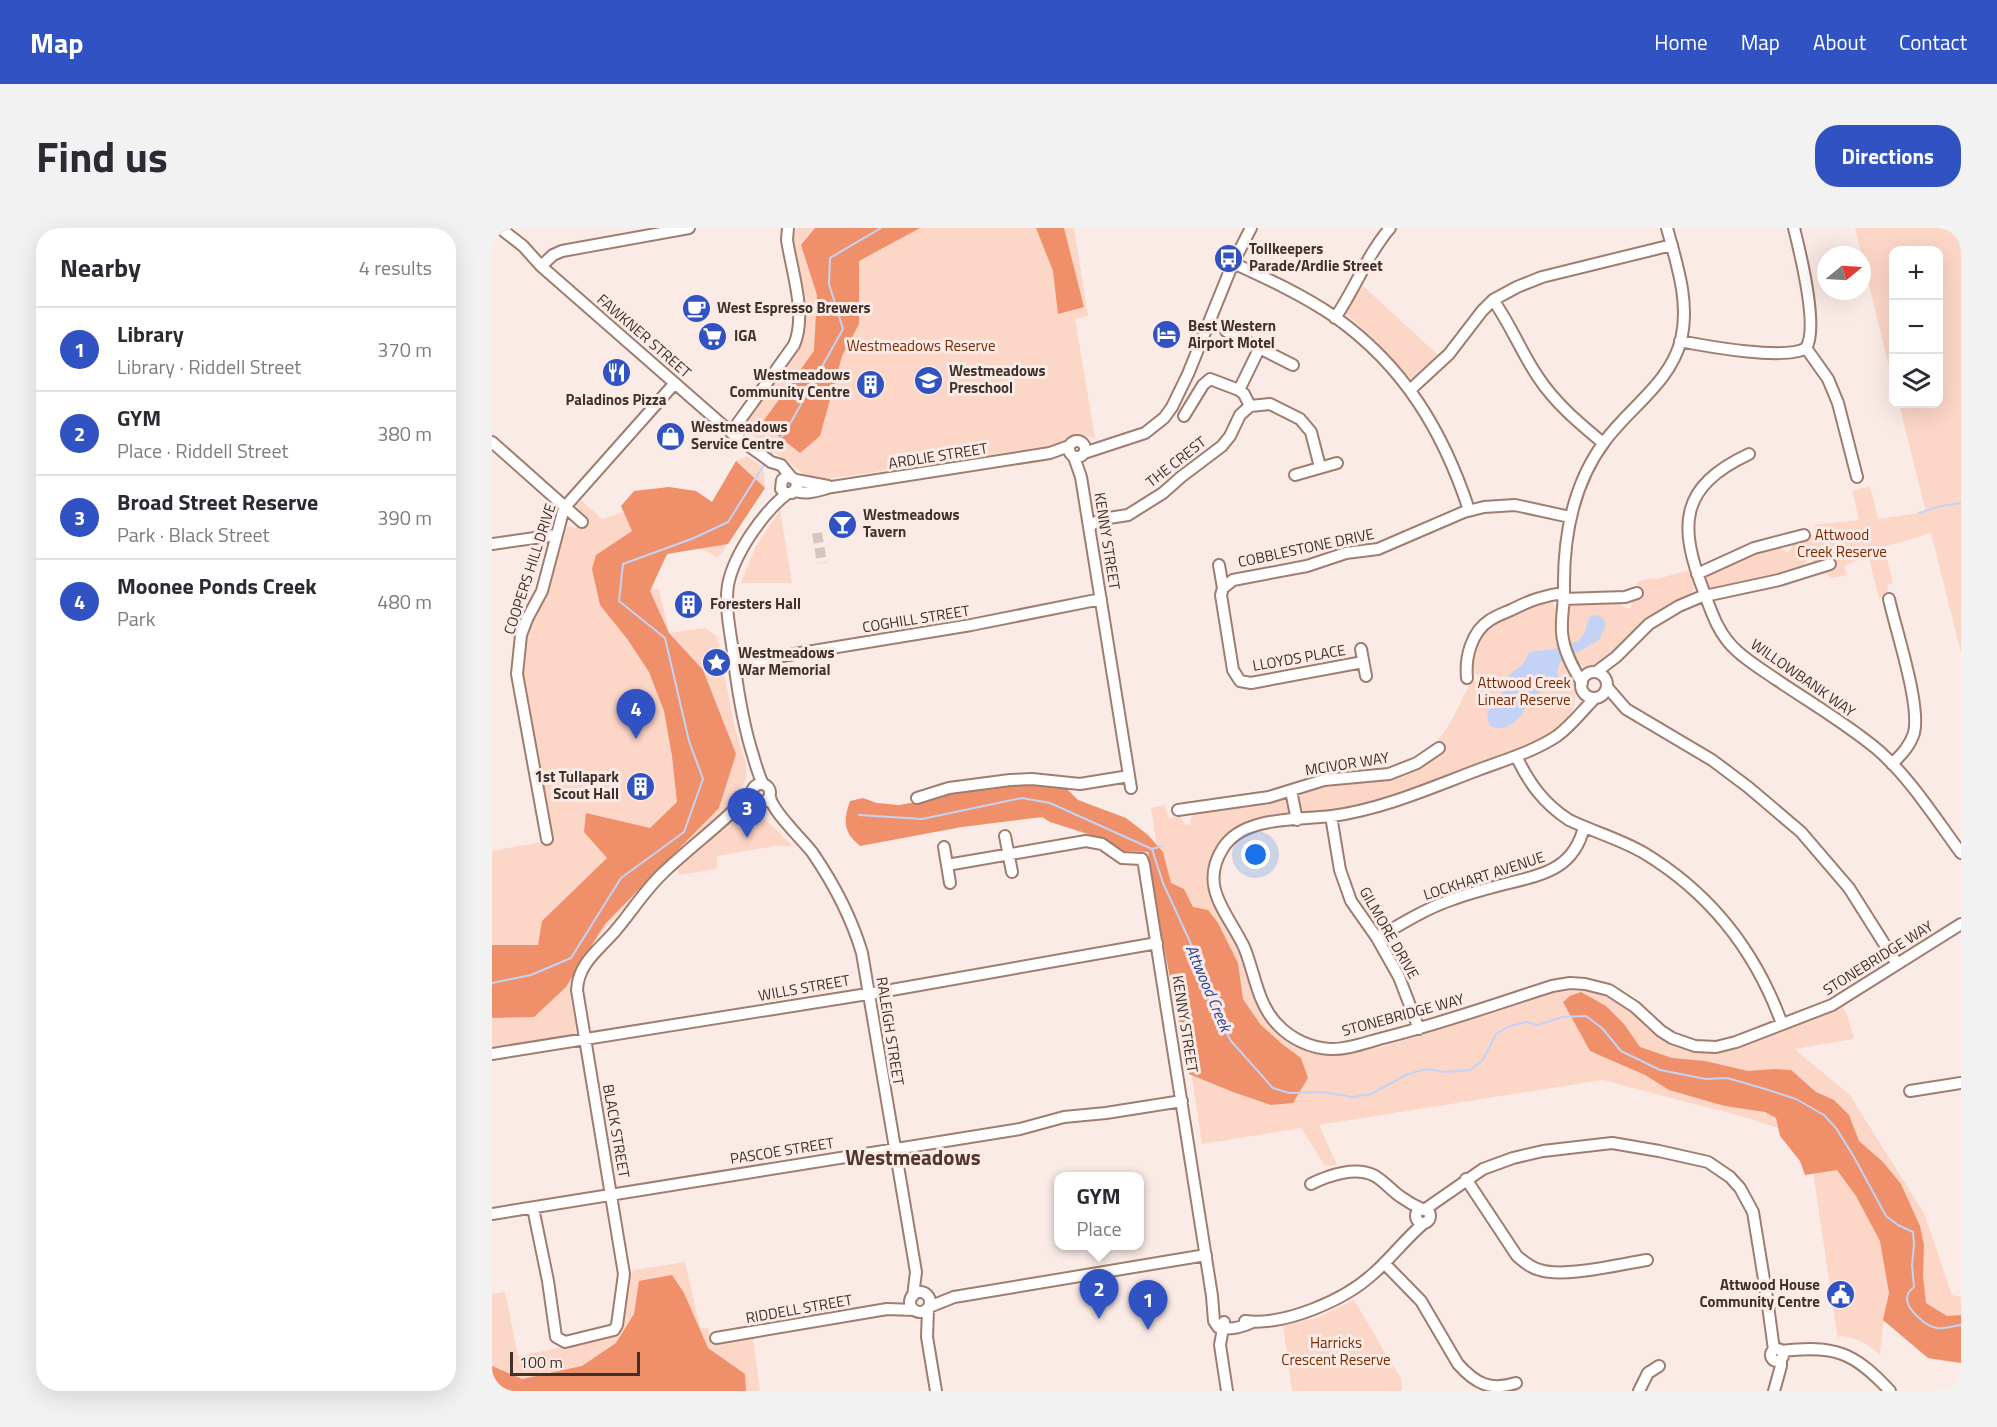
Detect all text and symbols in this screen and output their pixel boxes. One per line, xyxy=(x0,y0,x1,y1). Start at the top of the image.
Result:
text: Map xyxy=(30,21,84,64)
text: Home xyxy=(1654,26,1708,58)
text: Map xyxy=(1741,26,1780,58)
text: About xyxy=(1813,26,1866,58)
text: Contact xyxy=(1899,26,1967,58)
text: Find us xyxy=(36,124,168,188)
button: Directions xyxy=(1815,125,1961,187)
place label: Tollkeepers Parade/Ardlie Street xyxy=(1249,237,1383,277)
bus stop icon: Tollkeepers Parade/Ardlie Street xyxy=(1212,242,1244,274)
north arrow xyxy=(1817,246,1871,300)
map controls xyxy=(1889,246,1943,408)
button: + xyxy=(1889,246,1943,300)
text: Nearby xyxy=(60,248,141,287)
text: 4 results xyxy=(359,252,432,283)
street label: FAWKNER STREET xyxy=(592,288,697,383)
cafe icon: West Espresso Brewers xyxy=(680,292,712,324)
place label: West Espresso Brewers xyxy=(717,296,871,319)
button: − xyxy=(1889,300,1943,354)
place label: Best Western Airport Motel xyxy=(1188,314,1276,354)
text: Library xyxy=(117,317,184,351)
hotel icon: Best Western Airport Motel xyxy=(1151,319,1183,351)
supermarket icon: IGA xyxy=(697,320,729,352)
place label: IGA xyxy=(734,324,757,347)
text: 1 xyxy=(74,334,85,365)
text: 370 m xyxy=(377,334,432,365)
park label: Westmeadows Reserve xyxy=(847,334,995,357)
text: Library · Riddell Street xyxy=(117,351,301,382)
button: layers xyxy=(1889,354,1943,408)
restaurant icon: Paladinos Pizza xyxy=(600,357,632,389)
place label: Westmeadows Preschool xyxy=(949,359,1046,399)
place label: Westmeadows Community Centre xyxy=(729,363,850,403)
school or university icon: Westmeadows Preschool xyxy=(912,364,944,396)
building icon: Westmeadows Community Centre xyxy=(855,368,887,400)
place label: Paladinos Pizza xyxy=(566,388,667,411)
text: GYM xyxy=(117,401,161,435)
place label: Westmeadows Service Centre xyxy=(691,415,788,455)
text: 2 xyxy=(74,418,85,449)
text: 380 m xyxy=(377,418,432,449)
shop icon: Westmeadows Service Centre xyxy=(654,420,686,452)
street label: THE CREST xyxy=(1141,431,1211,493)
text: Place · Riddell Street xyxy=(117,435,289,466)
street label: ARDLIE STREET xyxy=(887,436,989,475)
text: Broad Street Reserve xyxy=(117,485,318,519)
street label: KENNY STREET xyxy=(1088,491,1127,591)
street label: COOPERS HILL DRIVE xyxy=(497,500,562,637)
text: 3 xyxy=(74,502,85,533)
text: 390 m xyxy=(377,502,432,533)
place label: Westmeadows Tavern xyxy=(863,503,960,543)
bar icon: Westmeadows Tavern xyxy=(826,508,858,540)
text: Park · Black Street xyxy=(117,519,270,550)
street label: COBBLESTONE DRIVE xyxy=(1236,522,1376,573)
park label: Attwood Creek Reserve xyxy=(1797,523,1887,563)
text: Moonee Ponds Creek xyxy=(117,569,317,603)
text: 4 xyxy=(74,586,85,617)
text: 480 m xyxy=(377,586,432,617)
building icon: Foresters Hall xyxy=(673,588,705,620)
place label: Foresters Hall xyxy=(710,592,801,615)
street label: COGHILL STREET xyxy=(861,599,971,638)
text: Park xyxy=(117,603,155,634)
street label: WILLOWBANK WAY xyxy=(1746,633,1860,722)
street label: LLOYDS PLACE xyxy=(1251,638,1347,677)
place label: Westmeadows War Memorial xyxy=(738,641,835,681)
place icon: Westmeadows War Memorial xyxy=(701,646,733,678)
park label: Attwood Creek Linear Reserve xyxy=(1477,671,1571,711)
pin: 4 xyxy=(616,690,656,739)
street label: MCIVOR WAY xyxy=(1303,746,1391,781)
place label: 1st Tullapark Scout Hall xyxy=(534,765,619,805)
building icon: 1st Tullapark Scout Hall xyxy=(624,770,656,802)
pin: 3 xyxy=(728,788,766,838)
your location xyxy=(1241,840,1270,869)
street label: LOCKHART AVENUE xyxy=(1420,845,1548,906)
street label: GILMORE DRIVE xyxy=(1354,882,1425,983)
street label: STONEBRIDGE WAY xyxy=(1818,914,1937,1001)
water label: Attwood Creek xyxy=(1180,941,1239,1037)
street label: WILLS STREET xyxy=(756,968,852,1007)
street label: KENNY STREET xyxy=(1166,974,1205,1074)
street label: RALEIGH STREET xyxy=(871,975,910,1087)
street label: STONEBRIDGE WAY xyxy=(1339,987,1467,1042)
street label: BLACK STREET xyxy=(597,1082,636,1180)
street label: PASCOE STREET xyxy=(728,1131,835,1170)
district label: Westmeadows xyxy=(845,1141,981,1173)
popup xyxy=(1054,1172,1144,1250)
text: GYM xyxy=(1076,1179,1121,1213)
text: Place xyxy=(1076,1213,1122,1244)
pin: 2 xyxy=(1080,1270,1118,1319)
place label: Attwood House Community Centre xyxy=(1699,1273,1820,1313)
public building icon: Attwood House Community Centre xyxy=(1825,1278,1857,1310)
pin: 1 xyxy=(1128,1280,1168,1330)
street label: RIDDELL STREET xyxy=(744,1288,854,1329)
park label: Harricks Crescent Reserve xyxy=(1281,1331,1391,1371)
scale bar xyxy=(510,1349,640,1376)
text: 100 m xyxy=(519,1350,563,1374)

